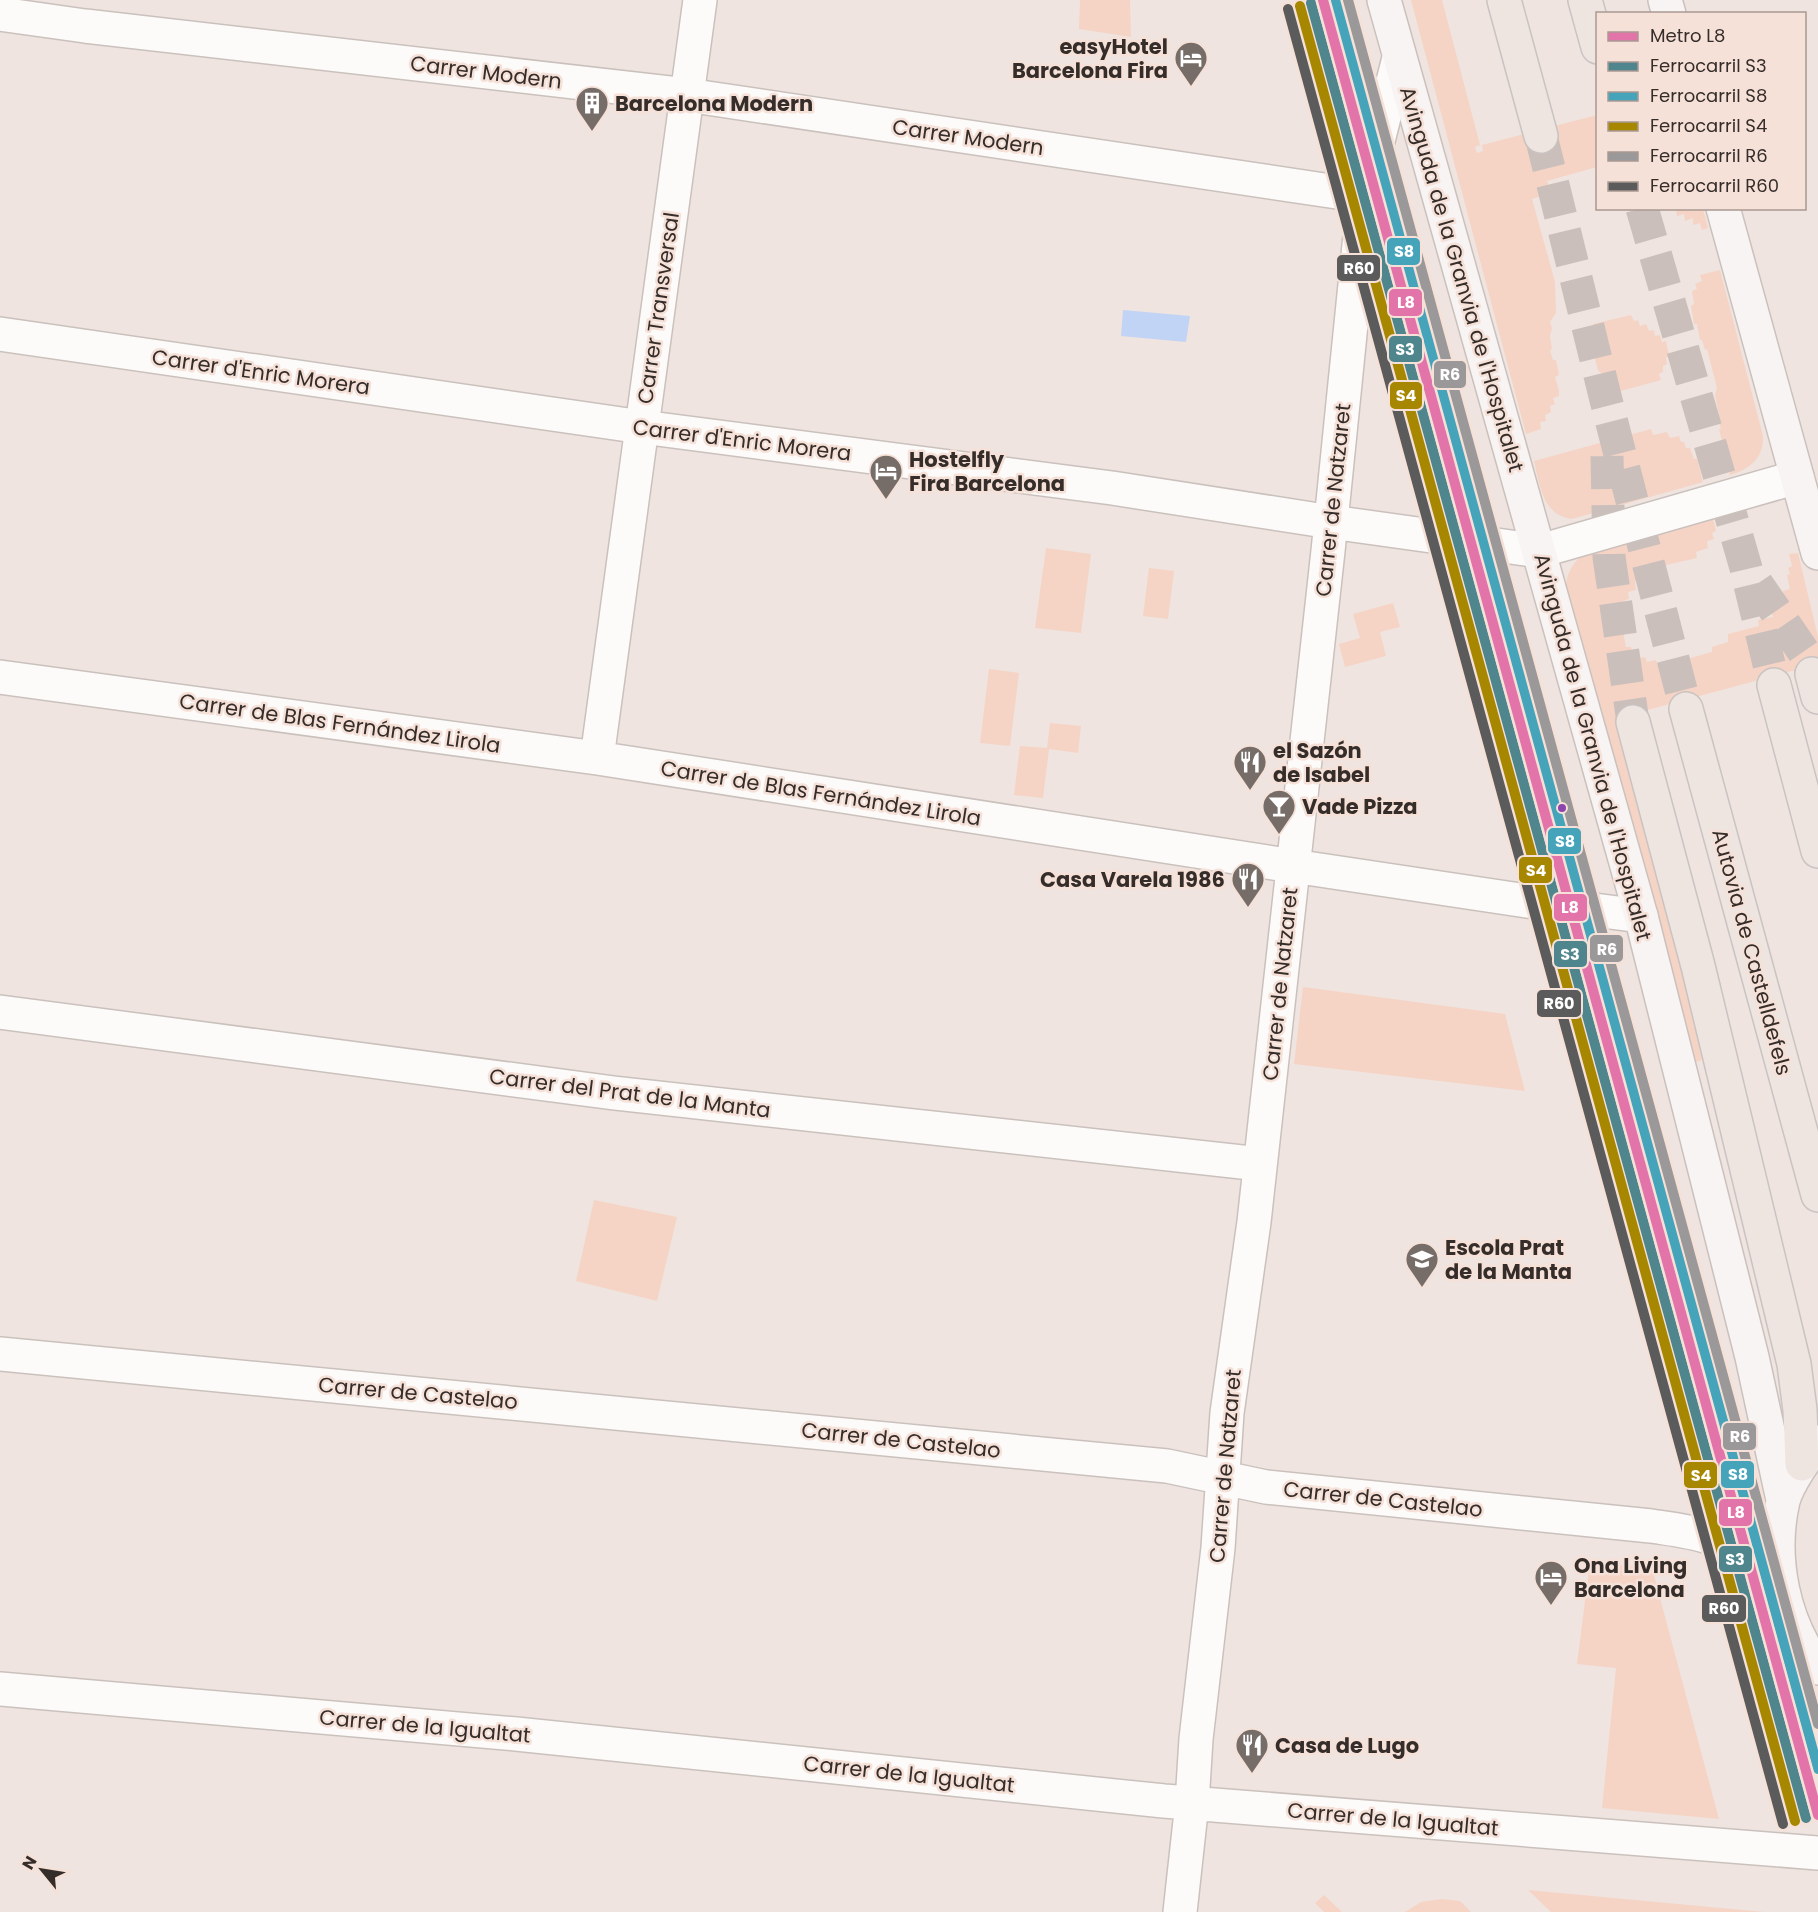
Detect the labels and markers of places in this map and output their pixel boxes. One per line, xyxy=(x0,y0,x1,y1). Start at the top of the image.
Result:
place label: easyHotel Barcelona Fira xyxy=(1012,32,1168,85)
hotel icon: easyHotel Barcelona Fira xyxy=(1173,40,1209,87)
building icon: Barcelona Modern xyxy=(574,85,610,132)
place label: Barcelona Modern xyxy=(615,89,813,118)
place label: Hostelfly Fira Barcelona xyxy=(909,445,1065,498)
hotel icon: Hostelfly Fira Barcelona xyxy=(868,453,904,500)
place label: el Sazón de Isabel xyxy=(1273,736,1370,789)
restaurant icon: el Sazón de Isabel xyxy=(1232,744,1268,791)
bar icon: Vade Pizza xyxy=(1261,788,1297,835)
place label: Vade Pizza xyxy=(1302,792,1418,821)
unlabelled marker xyxy=(1556,802,1568,814)
restaurant icon: Casa Varela 1986 xyxy=(1230,861,1266,908)
place label: Casa Varela 1986 xyxy=(1040,865,1225,894)
place label: Escola Prat de la Manta xyxy=(1445,1233,1572,1286)
school or university icon: Escola Prat de la Manta xyxy=(1404,1241,1440,1288)
place label: Ona Living Barcelona xyxy=(1574,1551,1687,1604)
hotel icon: Ona Living Barcelona xyxy=(1533,1559,1569,1606)
restaurant icon: Casa de Lugo xyxy=(1234,1727,1270,1774)
place label: Casa de Lugo xyxy=(1275,1731,1419,1760)

